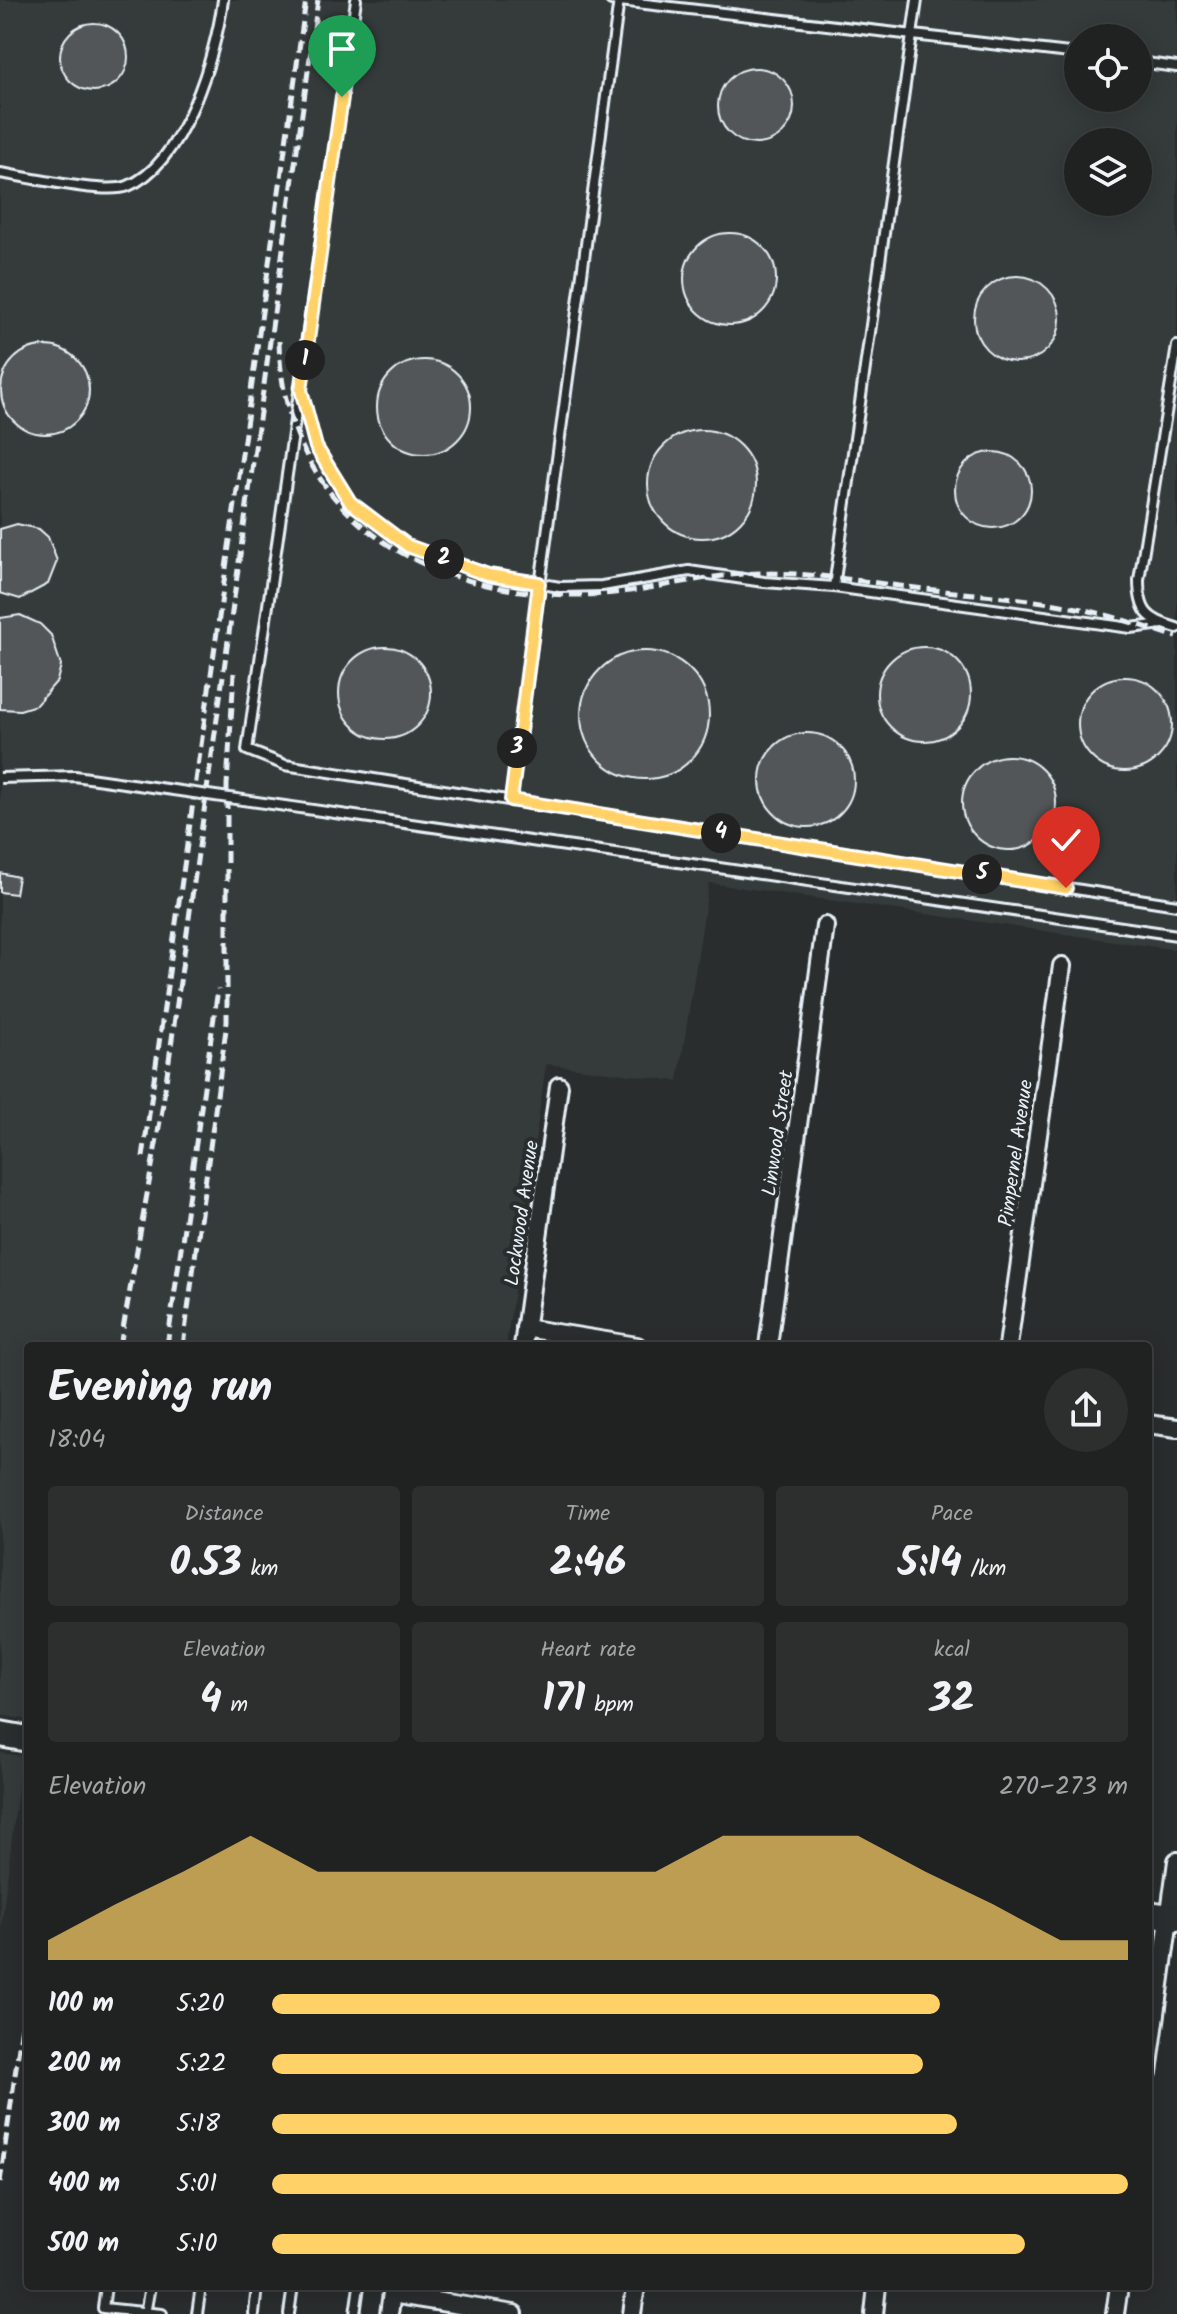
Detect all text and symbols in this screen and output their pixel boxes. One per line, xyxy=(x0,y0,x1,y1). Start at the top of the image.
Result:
pin xyxy=(308,15,376,97)
map controls xyxy=(1064,24,1152,216)
button: locate xyxy=(1064,24,1152,112)
icon: arrive xyxy=(320,27,364,71)
button: layers xyxy=(1064,128,1152,216)
pin: 1 xyxy=(285,340,325,380)
text: 1 xyxy=(302,342,308,377)
pin: 2 xyxy=(424,539,464,579)
text: 2 xyxy=(438,541,450,576)
pin: 3 xyxy=(497,728,537,768)
text: 3 xyxy=(511,730,523,765)
pin xyxy=(1032,806,1100,888)
pin: 4 xyxy=(701,813,741,853)
text: 4 xyxy=(715,815,727,850)
icon: check xyxy=(1044,818,1088,862)
pin: 5 xyxy=(962,854,1002,894)
text: 5 xyxy=(976,856,988,891)
street label: Linwood Street xyxy=(754,1068,804,1198)
street label: Pimpernel Avenue xyxy=(991,1078,1043,1229)
street label: Lockwood Avenue xyxy=(497,1138,549,1288)
text: Evening run xyxy=(48,1354,272,1424)
button: share xyxy=(1044,1368,1128,1452)
text: 18:04 xyxy=(48,1419,106,1461)
text: Distance xyxy=(184,1497,264,1532)
text: Time xyxy=(566,1497,610,1532)
text: Pace xyxy=(931,1497,973,1532)
text: 0.53 xyxy=(170,1532,242,1596)
text: 2:46 xyxy=(550,1532,626,1596)
text: 5:14 xyxy=(898,1532,962,1596)
text: km xyxy=(242,1552,278,1587)
text: /km xyxy=(962,1552,1006,1587)
text: Elevation xyxy=(182,1633,266,1668)
text: Heart rate xyxy=(540,1633,636,1668)
text: kcal xyxy=(934,1633,970,1668)
text: 4 xyxy=(200,1668,222,1732)
text: 171 xyxy=(542,1668,585,1732)
text: 32 xyxy=(929,1668,975,1732)
text: m xyxy=(222,1688,248,1723)
text: bpm xyxy=(585,1688,634,1723)
text: Elevation xyxy=(48,1766,146,1808)
text: 270–273 m xyxy=(999,1766,1128,1808)
text: 100 m xyxy=(48,1983,114,2025)
text: 5:20 xyxy=(176,1983,224,2025)
text: 200 m xyxy=(48,2043,121,2085)
text: 5:22 xyxy=(176,2043,227,2085)
text: 300 m xyxy=(48,2103,120,2145)
text: 5:18 xyxy=(176,2103,220,2145)
text: 400 m xyxy=(48,2163,120,2205)
text: 5:01 xyxy=(176,2163,218,2205)
text: 500 m xyxy=(48,2223,119,2265)
text: 5:10 xyxy=(176,2223,218,2265)

